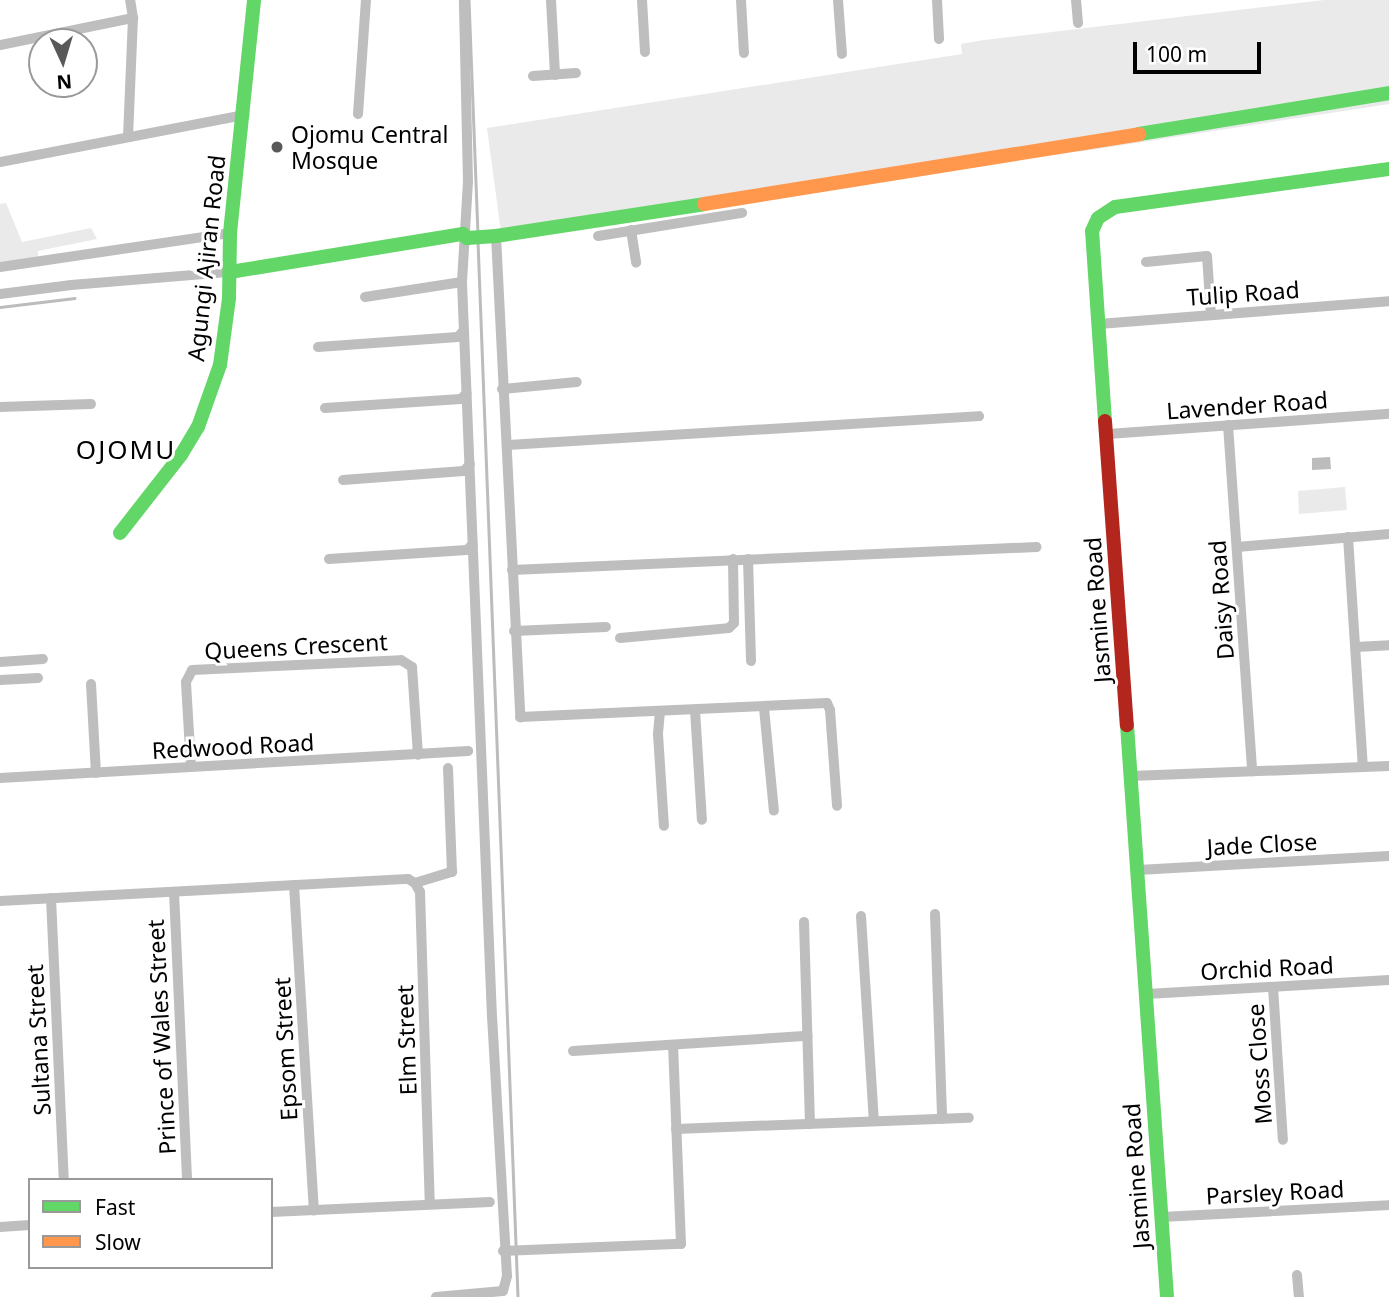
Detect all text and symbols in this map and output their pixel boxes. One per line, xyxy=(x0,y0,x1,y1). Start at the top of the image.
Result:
north arrow xyxy=(28,28,98,98)
scale bar xyxy=(1137,28,1265,72)
text: 100 m xyxy=(1146,40,1207,68)
text: N xyxy=(56,68,73,95)
place label: Ojomu Central Mosque xyxy=(291,120,448,174)
marker: Ojomu Central Mosque xyxy=(269,139,285,155)
street label: Agungi Ajiran Road xyxy=(181,153,231,363)
street label: Tulip Road xyxy=(1186,275,1300,311)
street label: Lavender Road xyxy=(1165,386,1329,424)
district label: OJOMU xyxy=(76,434,176,466)
street label: Jasmine Road xyxy=(1078,536,1116,684)
street label: Daisy Road xyxy=(1203,539,1239,661)
street label: Queens Crescent xyxy=(204,627,388,665)
street label: Redwood Road xyxy=(151,728,315,764)
street label: Jade Close xyxy=(1206,827,1318,861)
street label: Prince of Wales Street xyxy=(141,919,181,1155)
street label: Orchid Road xyxy=(1200,951,1334,985)
street label: Sultana Street xyxy=(20,964,56,1116)
street label: Epsom Street xyxy=(267,977,303,1121)
street label: Elm Street xyxy=(390,984,422,1096)
street label: Moss Close xyxy=(1241,1003,1277,1125)
street label: Jasmine Road xyxy=(1117,1102,1155,1250)
street label: Parsley Road xyxy=(1205,1175,1345,1209)
legend xyxy=(28,1178,273,1269)
text: Fast xyxy=(95,1193,135,1221)
text: Slow xyxy=(95,1228,141,1256)

